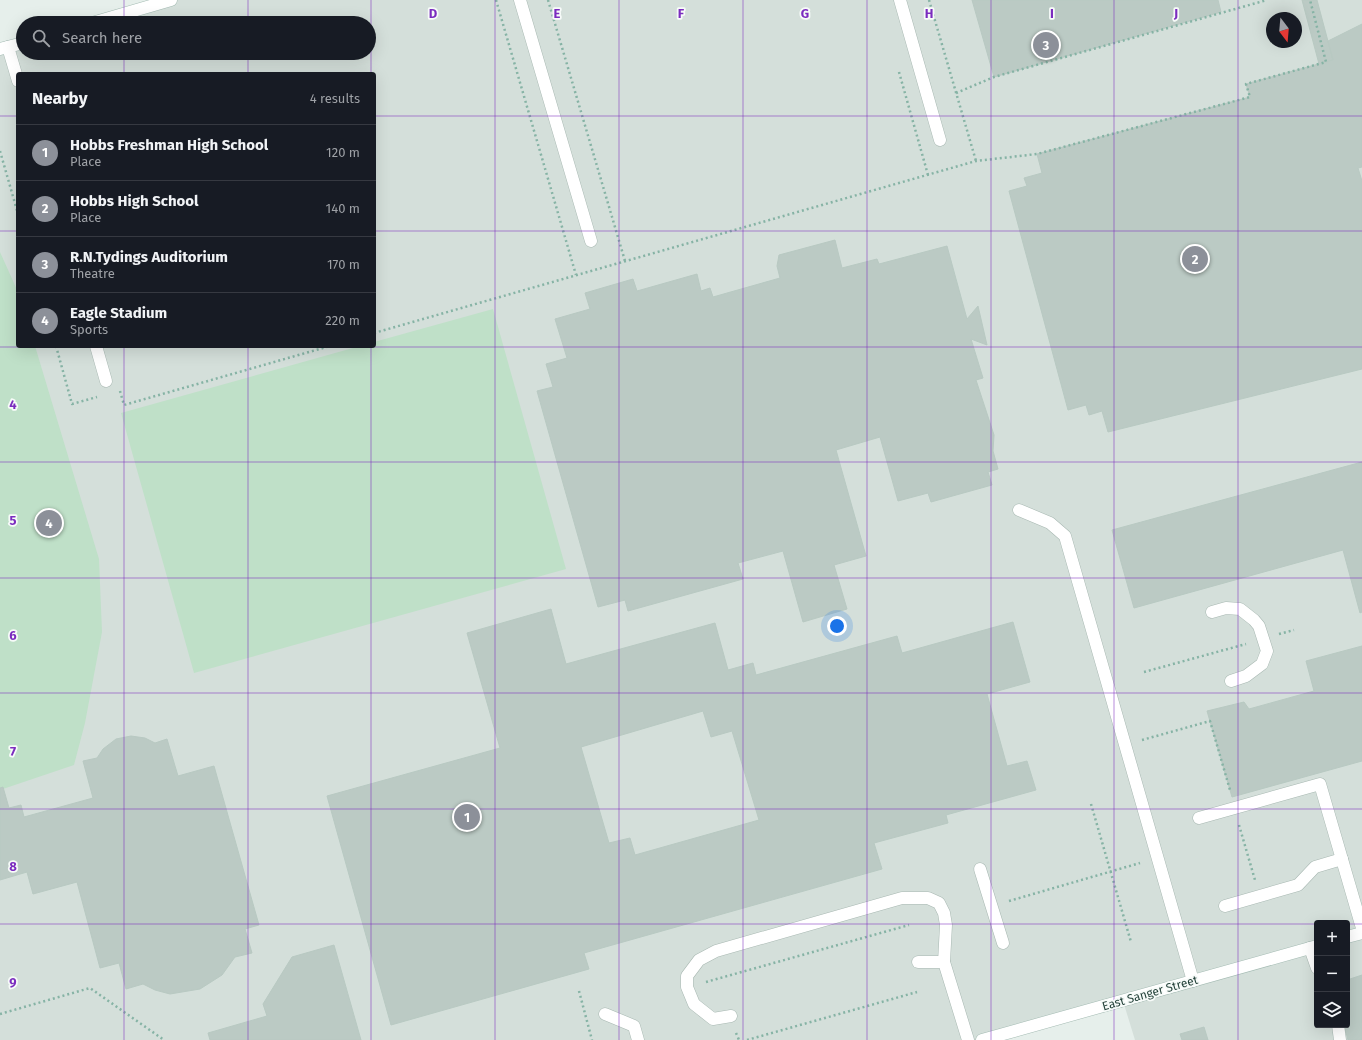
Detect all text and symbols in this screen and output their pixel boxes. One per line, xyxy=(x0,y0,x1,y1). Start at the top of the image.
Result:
text: D xyxy=(429,6,438,21)
text: E xyxy=(554,6,561,21)
text: F xyxy=(678,6,685,21)
text: G xyxy=(801,6,809,21)
text: H xyxy=(925,6,933,21)
text: I xyxy=(1050,6,1054,21)
text: J xyxy=(1173,6,1178,21)
north arrow xyxy=(1266,12,1302,48)
search box xyxy=(16,16,376,60)
icon: search xyxy=(30,27,52,49)
text: Search here xyxy=(62,29,142,47)
pin: 3 xyxy=(1033,30,1059,60)
text: Nearby xyxy=(32,88,87,109)
text: 4 results xyxy=(310,91,360,106)
text: Hobbs Freshman High School xyxy=(70,136,268,154)
text: 1 xyxy=(42,145,48,160)
text: 120 m xyxy=(326,145,360,160)
text: Place xyxy=(70,154,101,169)
text: Hobbs High School xyxy=(70,192,199,210)
text: 2 xyxy=(42,201,48,216)
text: 140 m xyxy=(326,201,360,216)
text: Place xyxy=(70,210,101,225)
pin: 2 xyxy=(1182,244,1208,274)
text: R.N.Tydings Auditorium xyxy=(70,248,228,266)
text: 3 xyxy=(42,257,48,272)
text: 170 m xyxy=(327,257,360,272)
text: Theatre xyxy=(70,266,115,281)
text: Eagle Stadium xyxy=(70,304,167,322)
text: 4 xyxy=(41,313,49,328)
text: 220 m xyxy=(325,313,360,328)
text: Sports xyxy=(70,322,108,337)
text: 4 xyxy=(9,397,17,412)
pin: 4 xyxy=(36,508,62,538)
text: 5 xyxy=(10,513,17,528)
your location xyxy=(827,616,847,636)
text: 6 xyxy=(9,628,17,643)
text: 7 xyxy=(10,744,16,759)
pin: 1 xyxy=(454,802,480,832)
text: 8 xyxy=(9,859,17,874)
map controls xyxy=(1314,920,1350,1028)
button: + xyxy=(1314,920,1350,956)
button: − xyxy=(1314,956,1350,992)
street label: East Sanger Street xyxy=(1101,972,1200,1013)
text: 9 xyxy=(9,975,17,990)
button: layers xyxy=(1314,992,1350,1028)

